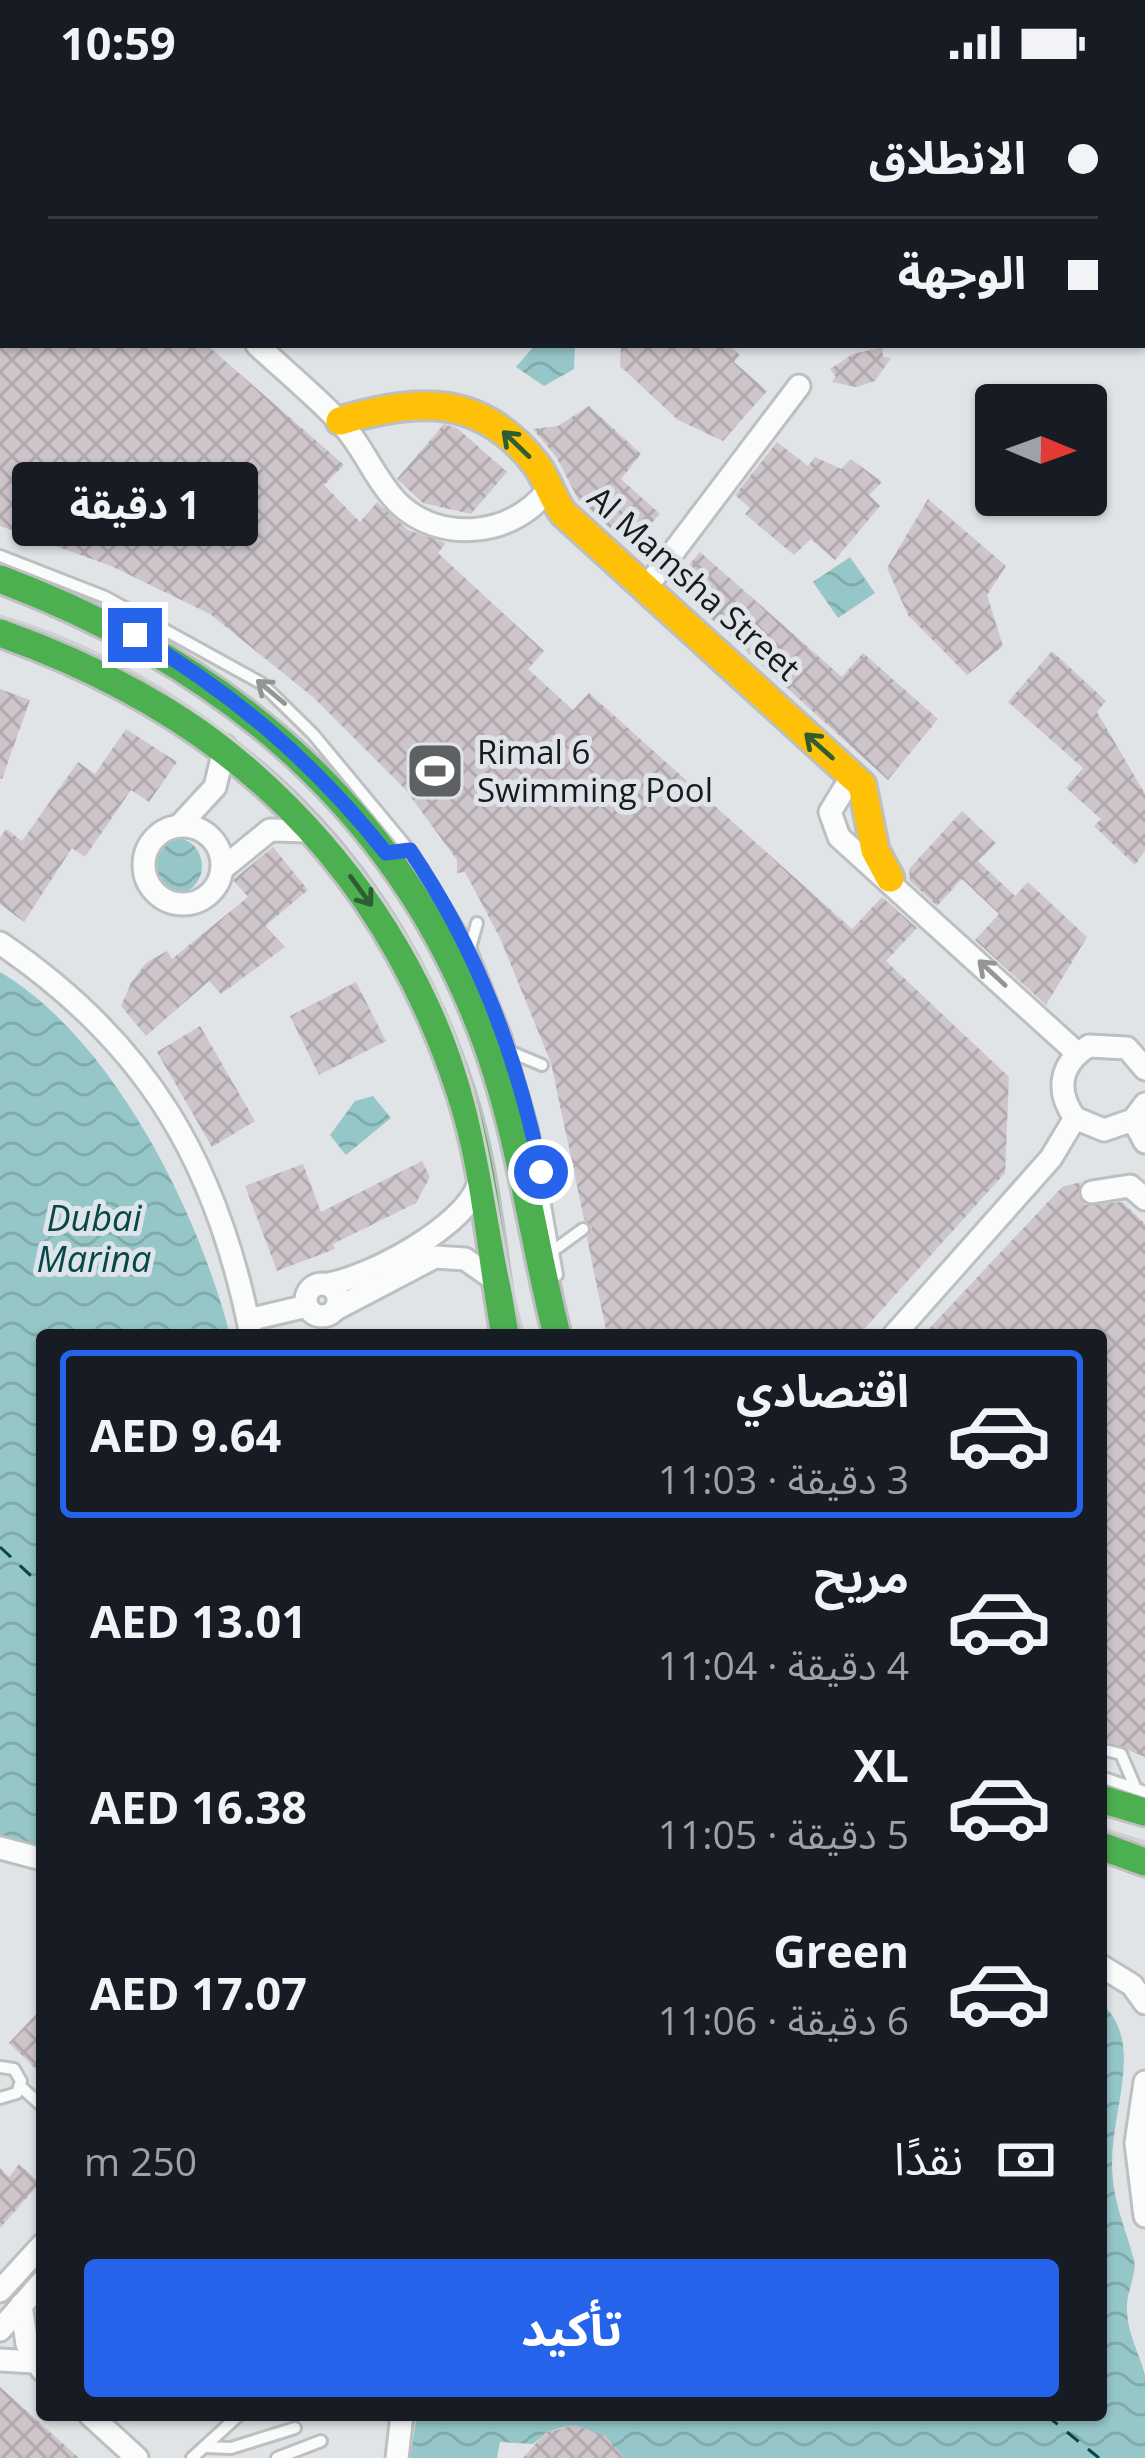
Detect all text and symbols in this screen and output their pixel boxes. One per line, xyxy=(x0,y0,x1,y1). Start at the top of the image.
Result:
text: 10:59 xyxy=(60,12,176,73)
text: الانطلاق xyxy=(869,126,1026,187)
text: الوجهة xyxy=(898,241,1026,302)
north arrow xyxy=(975,384,1107,516)
map controls xyxy=(975,384,1107,516)
one-way arrow xyxy=(502,430,532,459)
callout: 1 دقيقة xyxy=(12,461,258,545)
street label: Al Mamsha Street xyxy=(578,475,810,690)
text: 1 دقيقة xyxy=(70,477,200,530)
route end xyxy=(108,608,162,662)
one-way arrow xyxy=(256,679,287,707)
place label: Rimal 6 Swimming Pool xyxy=(477,729,713,812)
one-way arrow xyxy=(805,733,835,760)
sports icon: Rimal 6 Swimming Pool xyxy=(404,740,466,802)
one-way arrow xyxy=(347,874,373,907)
one-way arrow xyxy=(977,959,1007,987)
route start xyxy=(514,1145,568,1199)
water label: Dubai Marina xyxy=(37,1193,151,1283)
text: اقتصادي xyxy=(736,1359,909,1420)
icon: car xyxy=(945,1380,1053,1488)
text: AED 9.64 xyxy=(90,1404,281,1465)
text: 3 دقيقة · 11:03 xyxy=(658,1452,909,1505)
text: مريح xyxy=(814,1545,909,1606)
icon: car xyxy=(945,1566,1053,1674)
text: AED 13.01 xyxy=(90,1590,307,1651)
text: 4 دقيقة · 11:04 xyxy=(658,1638,909,1691)
text: XL xyxy=(854,1734,909,1795)
icon: car xyxy=(945,1752,1053,1860)
text: AED 16.38 xyxy=(90,1776,307,1837)
text: 5 دقيقة · 11:05 xyxy=(658,1807,909,1860)
text: Green xyxy=(773,1920,909,1981)
icon: car xyxy=(945,1938,1053,2046)
text: AED 17.07 xyxy=(90,1962,307,2023)
text: 6 دقيقة · 11:06 xyxy=(658,1993,909,2046)
text: نقدًا xyxy=(894,2127,963,2188)
icon: cash xyxy=(993,2127,1059,2193)
text: 250 m xyxy=(84,2134,197,2187)
button: تأكيد xyxy=(84,2259,1059,2397)

